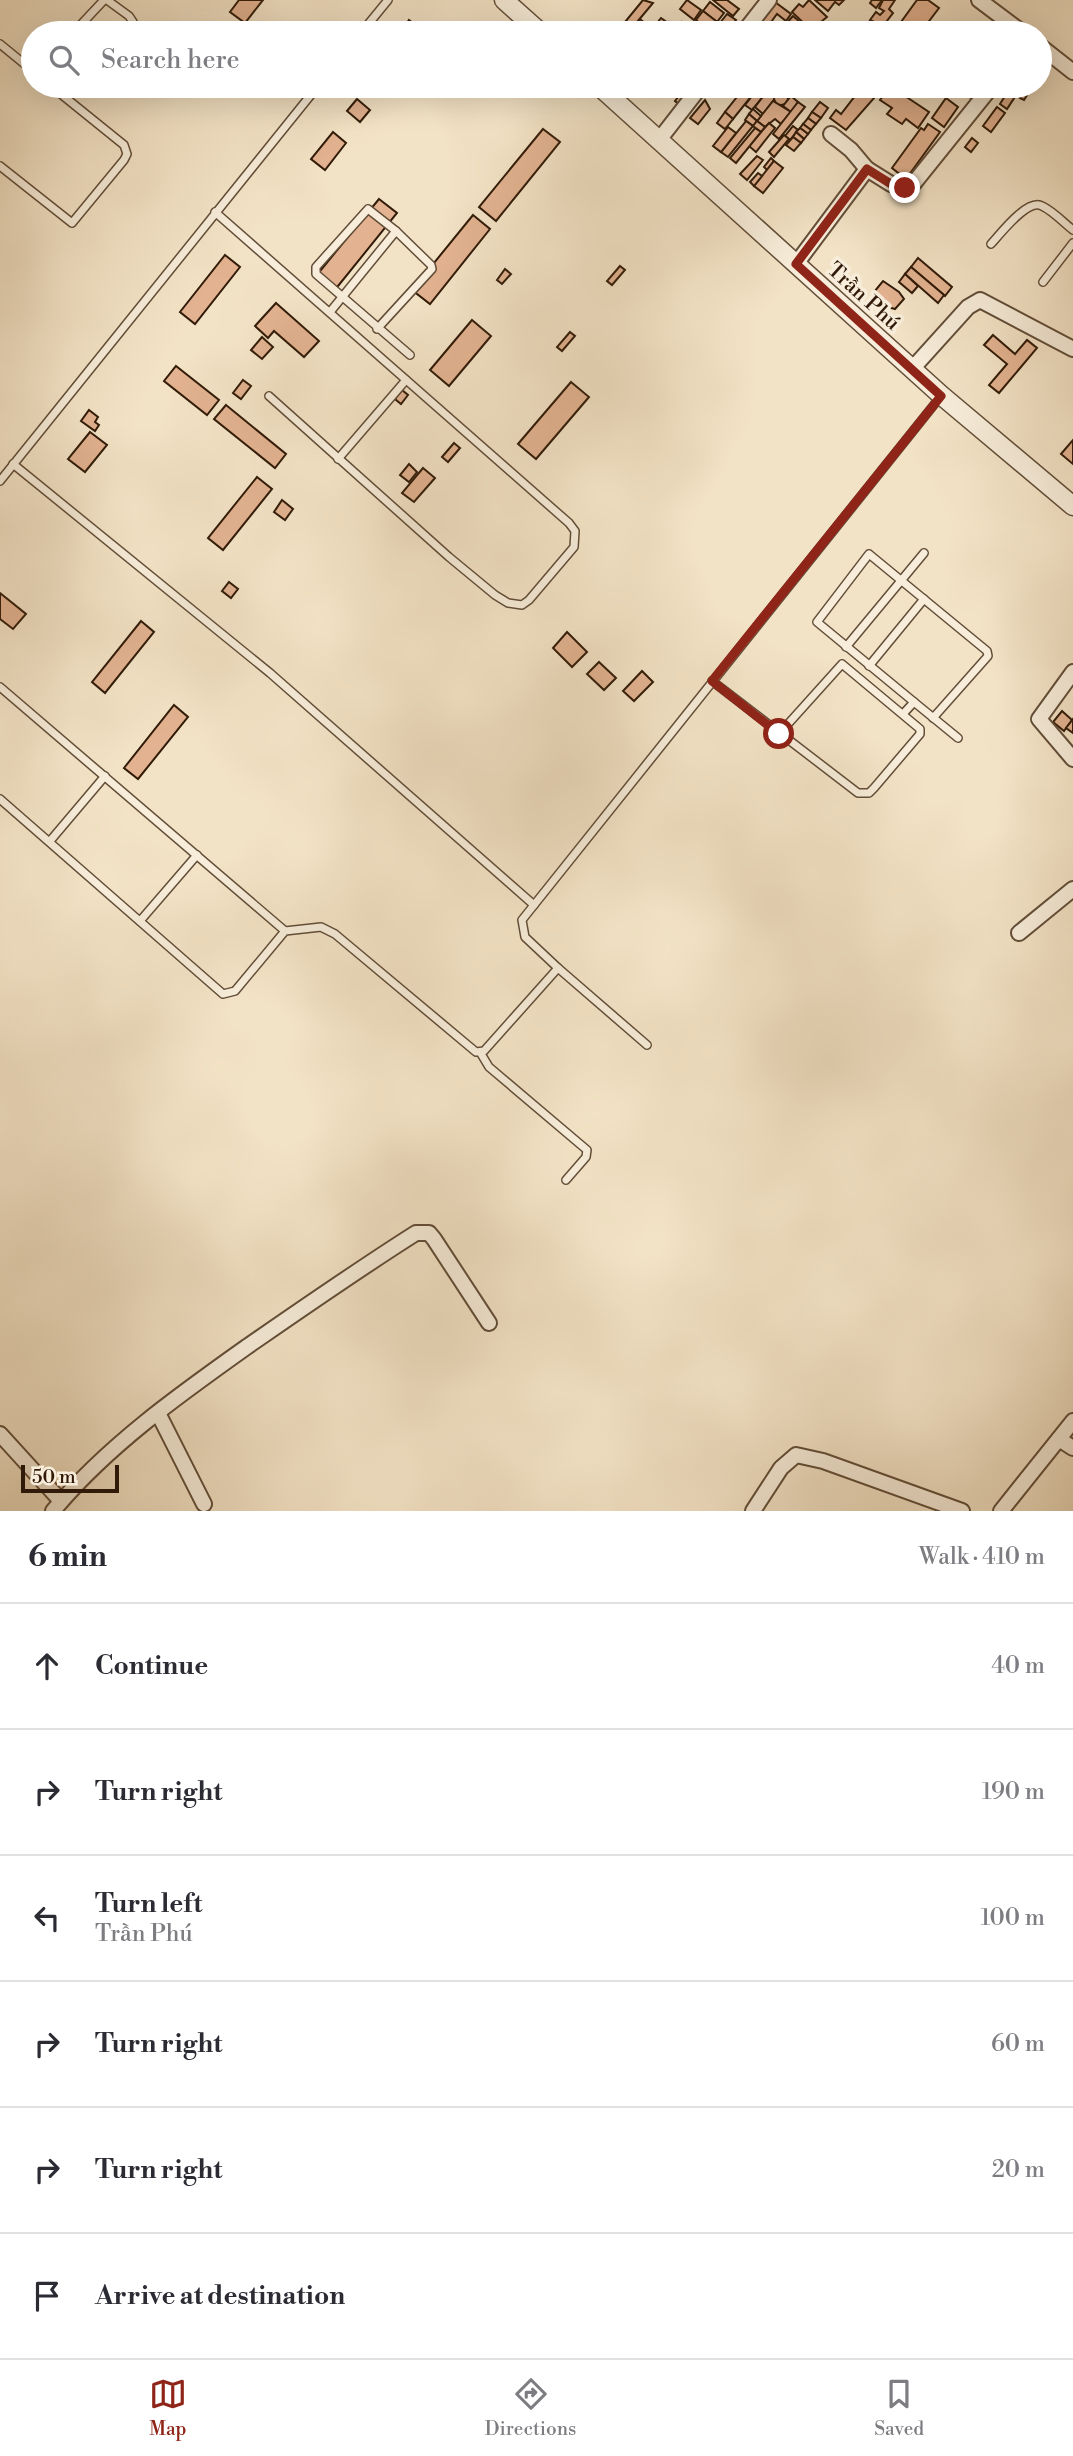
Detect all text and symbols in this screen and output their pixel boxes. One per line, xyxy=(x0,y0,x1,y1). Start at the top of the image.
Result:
search box xyxy=(21,21,1052,98)
icon: search xyxy=(45,41,83,79)
text: Search here xyxy=(101,44,240,76)
route end xyxy=(889,172,920,203)
street label: Trần Phú xyxy=(821,257,905,336)
route start xyxy=(763,718,794,749)
scale bar xyxy=(21,1462,119,1494)
text: 50 m xyxy=(32,1465,76,1489)
text: 6 min xyxy=(28,1538,107,1576)
text: Walk · 410 m xyxy=(919,1543,1045,1571)
icon: ahead xyxy=(28,1647,66,1685)
text: Continue xyxy=(95,1650,208,1682)
text: 40 m xyxy=(991,1652,1045,1680)
icon: right xyxy=(28,1773,66,1811)
text: Turn right xyxy=(95,1776,223,1808)
text: 190 m xyxy=(982,1778,1045,1806)
text: Turn left xyxy=(95,1888,203,1920)
icon: left xyxy=(28,1899,66,1937)
text: 100 m xyxy=(980,1904,1045,1932)
text: Trần Phú xyxy=(95,1920,193,1948)
icon: right xyxy=(28,2025,66,2063)
text: Turn right xyxy=(95,2028,223,2060)
text: 60 m xyxy=(991,2030,1045,2058)
icon: right xyxy=(28,2151,66,2189)
text: Turn right xyxy=(95,2154,223,2186)
text: 20 m xyxy=(992,2156,1045,2184)
icon: arrive xyxy=(28,2277,66,2315)
text: Arrive at destination xyxy=(95,2280,345,2312)
tab: Map xyxy=(149,2375,187,2441)
tab: Directions xyxy=(485,2375,576,2441)
tab: Saved xyxy=(874,2375,924,2441)

